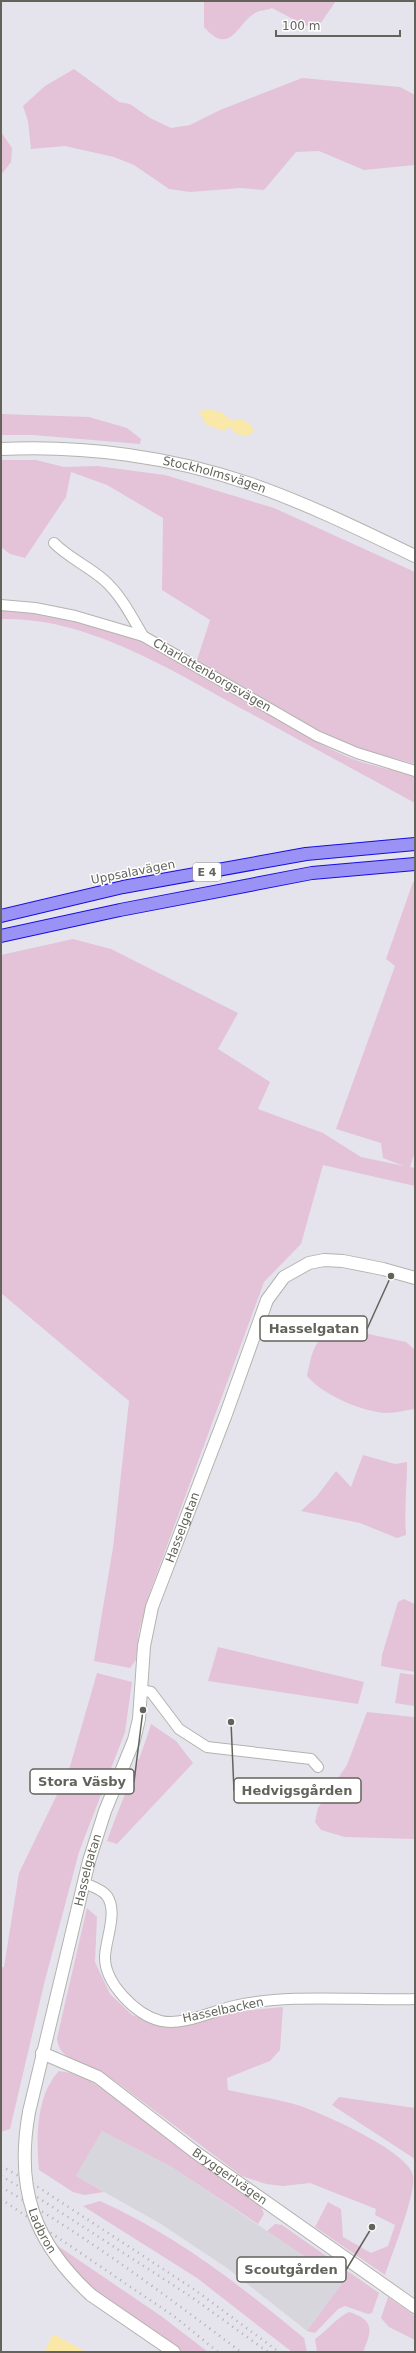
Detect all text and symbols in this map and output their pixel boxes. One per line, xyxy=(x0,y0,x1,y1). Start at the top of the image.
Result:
scale bar xyxy=(276,12,400,38)
text: 100 m xyxy=(282,19,320,33)
street label: Stockholmsvägen xyxy=(162,454,268,496)
street label: Charlottenborgsvägen xyxy=(150,635,274,715)
street label: Uppsalavägen xyxy=(90,857,176,887)
road number: E 4 xyxy=(193,863,221,881)
callout: Hasselgatan xyxy=(260,1316,367,1341)
text: Hasselgatan xyxy=(269,1321,359,1336)
street label: Hasselgatan xyxy=(163,1490,202,1565)
callout: Stora Väsby xyxy=(30,1769,134,1794)
text: Stora Väsby xyxy=(38,1774,126,1789)
callout: Hedvigsgården xyxy=(234,1778,361,1803)
text: Hedvigsgården xyxy=(242,1783,352,1798)
street label: Hasselgatan xyxy=(71,1832,104,1908)
street label: Hasselbacken xyxy=(181,1995,265,2025)
street label: Bryggerivägen xyxy=(190,2145,270,2208)
street label: Ladbron xyxy=(25,2206,59,2256)
callout: Scoutgården xyxy=(237,2257,346,2282)
text: Scoutgården xyxy=(244,2262,338,2277)

